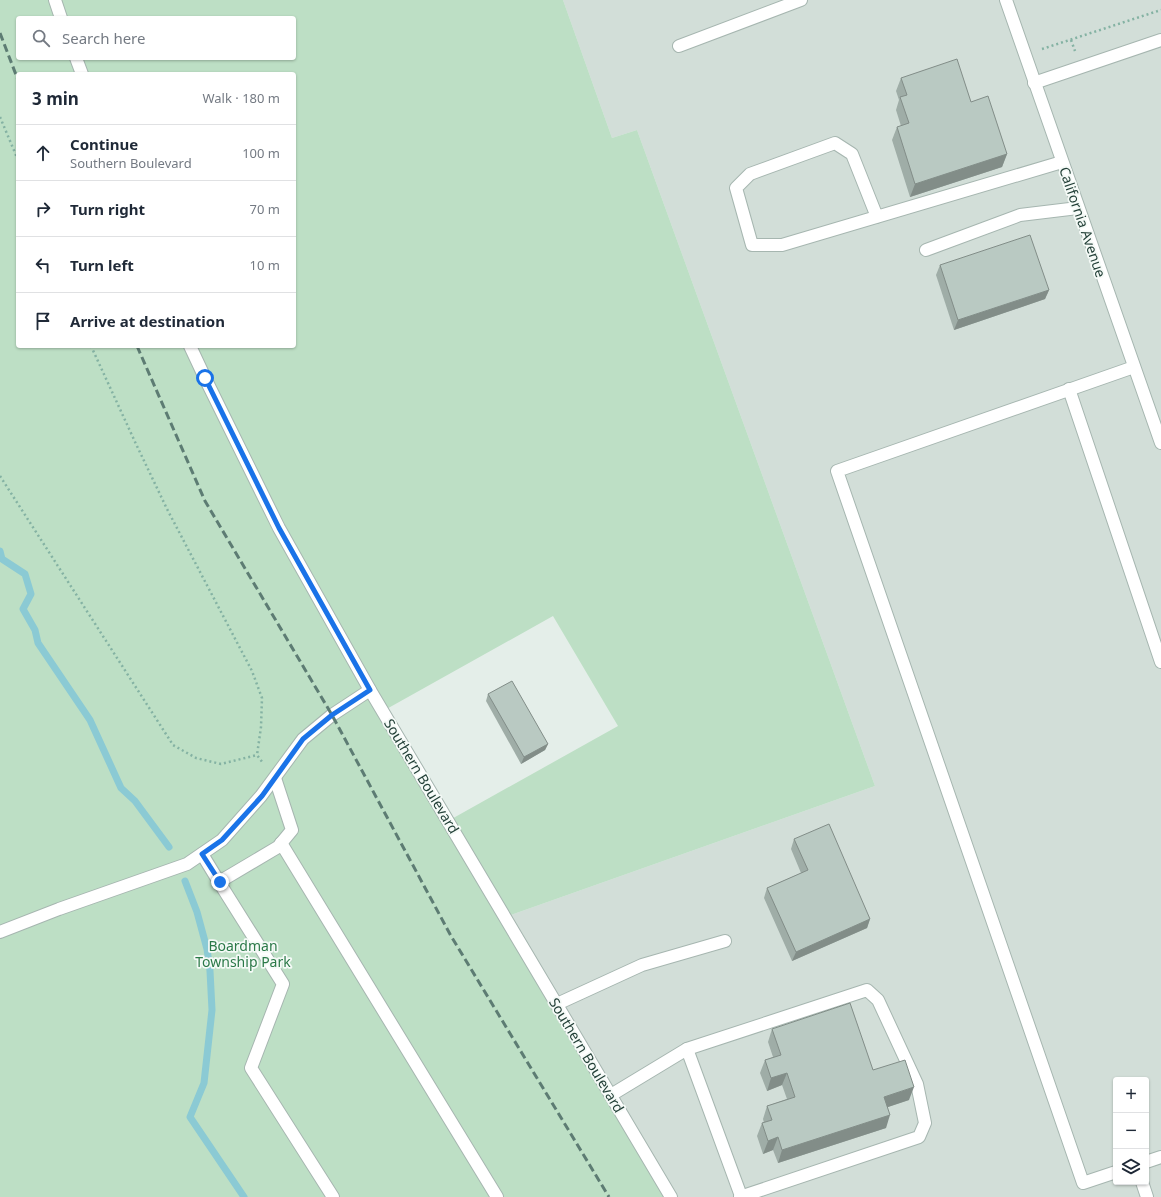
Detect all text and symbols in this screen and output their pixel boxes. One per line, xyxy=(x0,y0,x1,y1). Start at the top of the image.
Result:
search box xyxy=(16,16,296,60)
icon: search xyxy=(30,27,52,49)
text: Search here xyxy=(62,28,145,48)
text: 3 min xyxy=(32,87,79,110)
text: Walk · 180 m xyxy=(202,89,280,107)
text: Continue xyxy=(70,134,138,154)
icon: ahead xyxy=(32,142,54,164)
text: 100 m xyxy=(242,144,280,162)
text: Southern Boulevard xyxy=(70,154,192,172)
street label: California Avenue xyxy=(1055,164,1111,280)
icon: right xyxy=(32,198,54,220)
text: Turn right xyxy=(70,199,145,219)
text: 70 m xyxy=(250,200,280,218)
icon: left xyxy=(32,254,54,276)
text: Turn left xyxy=(70,255,134,275)
text: 10 m xyxy=(250,256,280,274)
icon: arrive xyxy=(32,310,54,332)
text: Arrive at destination xyxy=(70,311,225,331)
route start xyxy=(196,369,214,387)
street label: Southern Boulevard xyxy=(380,715,464,837)
route end xyxy=(211,873,229,891)
park label: Boardman Township Park xyxy=(195,936,291,971)
street label: Southern Boulevard xyxy=(545,994,629,1116)
map controls xyxy=(1113,1077,1149,1185)
button: + xyxy=(1113,1077,1149,1113)
button: − xyxy=(1113,1113,1149,1149)
button: layers xyxy=(1113,1149,1149,1185)

